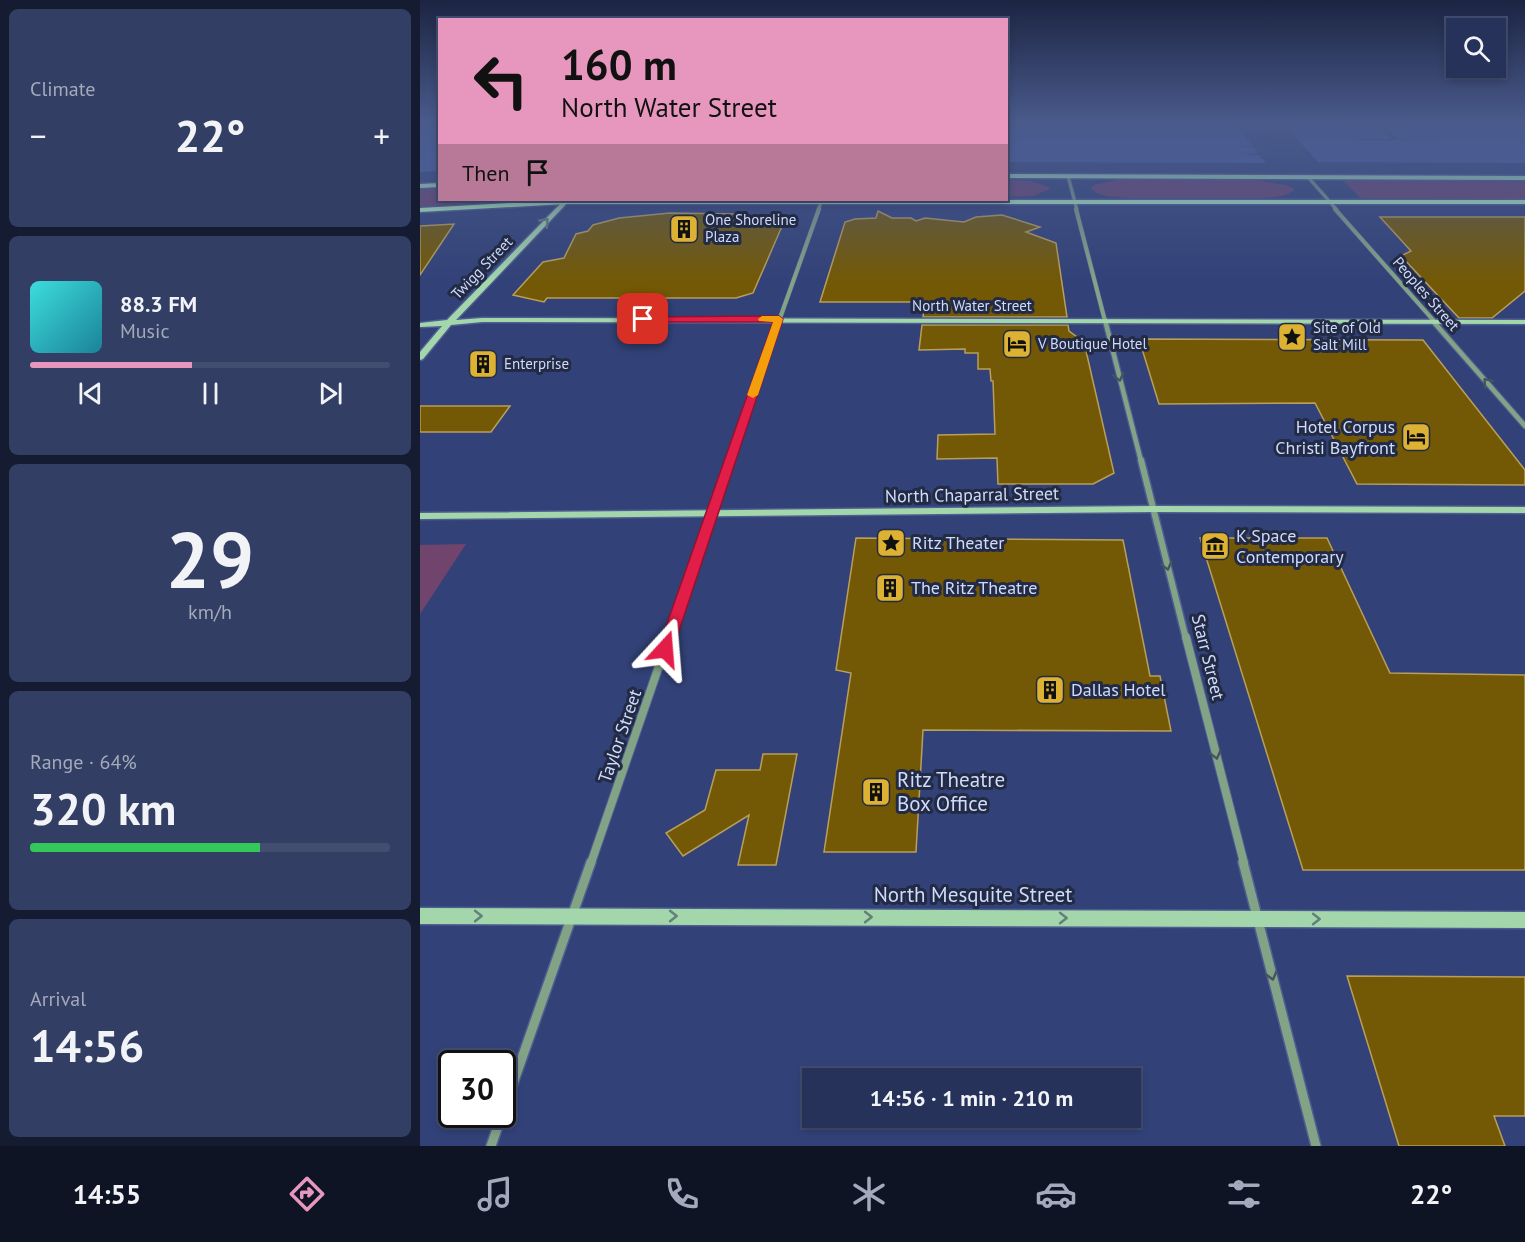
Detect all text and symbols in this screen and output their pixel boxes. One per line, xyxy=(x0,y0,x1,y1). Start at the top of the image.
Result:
map controls xyxy=(1446,18,1506,78)
button: search xyxy=(1446,18,1506,78)
text: 160 m xyxy=(561,37,677,92)
icon: left xyxy=(462,42,540,120)
text: Climate xyxy=(30,76,96,102)
text: North Water Street xyxy=(561,90,777,124)
text: 22° xyxy=(175,106,245,164)
text: − xyxy=(30,114,47,157)
text: + xyxy=(373,114,390,157)
icon: arrive xyxy=(521,156,554,189)
text: Then xyxy=(462,159,509,187)
place label: One Shoreline Plaza xyxy=(705,210,796,246)
building icon: One Shoreline Plaza xyxy=(668,213,700,245)
one-way arrow xyxy=(538,219,549,230)
street label: Twigg Street xyxy=(447,232,516,303)
street label: Peoples Street xyxy=(1389,253,1464,335)
text: 88.3 FM xyxy=(120,290,197,318)
pin xyxy=(617,293,668,344)
street label: North Water Street xyxy=(912,296,1032,315)
icon: arrive xyxy=(626,302,659,335)
text: Music xyxy=(120,318,169,344)
place label: Site of Old Salt Mill xyxy=(1313,318,1381,354)
place icon: Site of Old Salt Mill xyxy=(1276,321,1308,353)
hotel icon: V Boutique Hotel xyxy=(1001,328,1033,360)
place label: V Boutique Hotel xyxy=(1037,334,1147,353)
building icon: Enterprise xyxy=(467,348,499,380)
place label: Enterprise xyxy=(504,354,569,373)
one-way arrow xyxy=(1112,372,1125,382)
icon: previous xyxy=(74,377,107,410)
icon: pause xyxy=(194,377,227,410)
icon: next xyxy=(314,377,347,410)
one-way arrow xyxy=(1483,378,1494,389)
place label: Hotel Corpus Christi Bayfront xyxy=(1275,415,1395,459)
hotel icon: Hotel Corpus Christi Bayfront xyxy=(1400,421,1432,453)
street label: North Chaparral Street xyxy=(885,481,1059,508)
text: 29 xyxy=(166,509,254,610)
place label: K Space Contemporary xyxy=(1236,524,1344,568)
place icon: Ritz Theater xyxy=(875,527,907,559)
museum icon: K Space Contemporary xyxy=(1199,530,1231,562)
place label: Ritz Theater xyxy=(912,531,1004,554)
one-way arrow xyxy=(1160,561,1173,571)
building icon: The Ritz Theatre xyxy=(874,572,906,604)
place label: The Ritz Theatre xyxy=(911,576,1037,599)
text: km/h xyxy=(188,599,232,625)
street label: Starr Street xyxy=(1187,612,1230,702)
position arrow xyxy=(633,617,697,681)
building icon: Dallas Hotel xyxy=(1034,674,1066,706)
place label: Dallas Hotel xyxy=(1071,678,1166,701)
street label: Taylor Street xyxy=(593,686,646,786)
text: Range · 64% xyxy=(30,749,137,775)
one-way arrow xyxy=(1208,750,1221,760)
place label: Ritz Theatre Box Office xyxy=(897,766,1005,817)
building icon: Ritz Theatre Box Office xyxy=(860,776,892,808)
text: 320 km xyxy=(30,779,176,837)
street label: North Mesquite Street xyxy=(874,881,1072,908)
one-way arrow xyxy=(474,910,483,922)
one-way arrow xyxy=(669,910,678,922)
one-way arrow xyxy=(864,911,873,923)
one-way arrow xyxy=(1059,912,1068,924)
one-way arrow xyxy=(1312,913,1321,925)
one-way arrow xyxy=(1265,970,1278,980)
text: Arrival xyxy=(30,986,86,1012)
text: 14:56 xyxy=(30,1016,144,1074)
speed limit sign: 30 xyxy=(438,1050,516,1128)
text: 14:56 · 1 min · 210 m xyxy=(870,1084,1073,1112)
icon: directions xyxy=(286,1173,328,1215)
icon: music xyxy=(474,1173,516,1215)
icon: phone xyxy=(661,1173,703,1215)
icon: climate xyxy=(848,1173,890,1215)
icon: car xyxy=(1035,1173,1077,1215)
icon: filters xyxy=(1223,1173,1265,1215)
text: 14:55 xyxy=(73,1177,141,1211)
text: 22° xyxy=(1410,1177,1452,1211)

